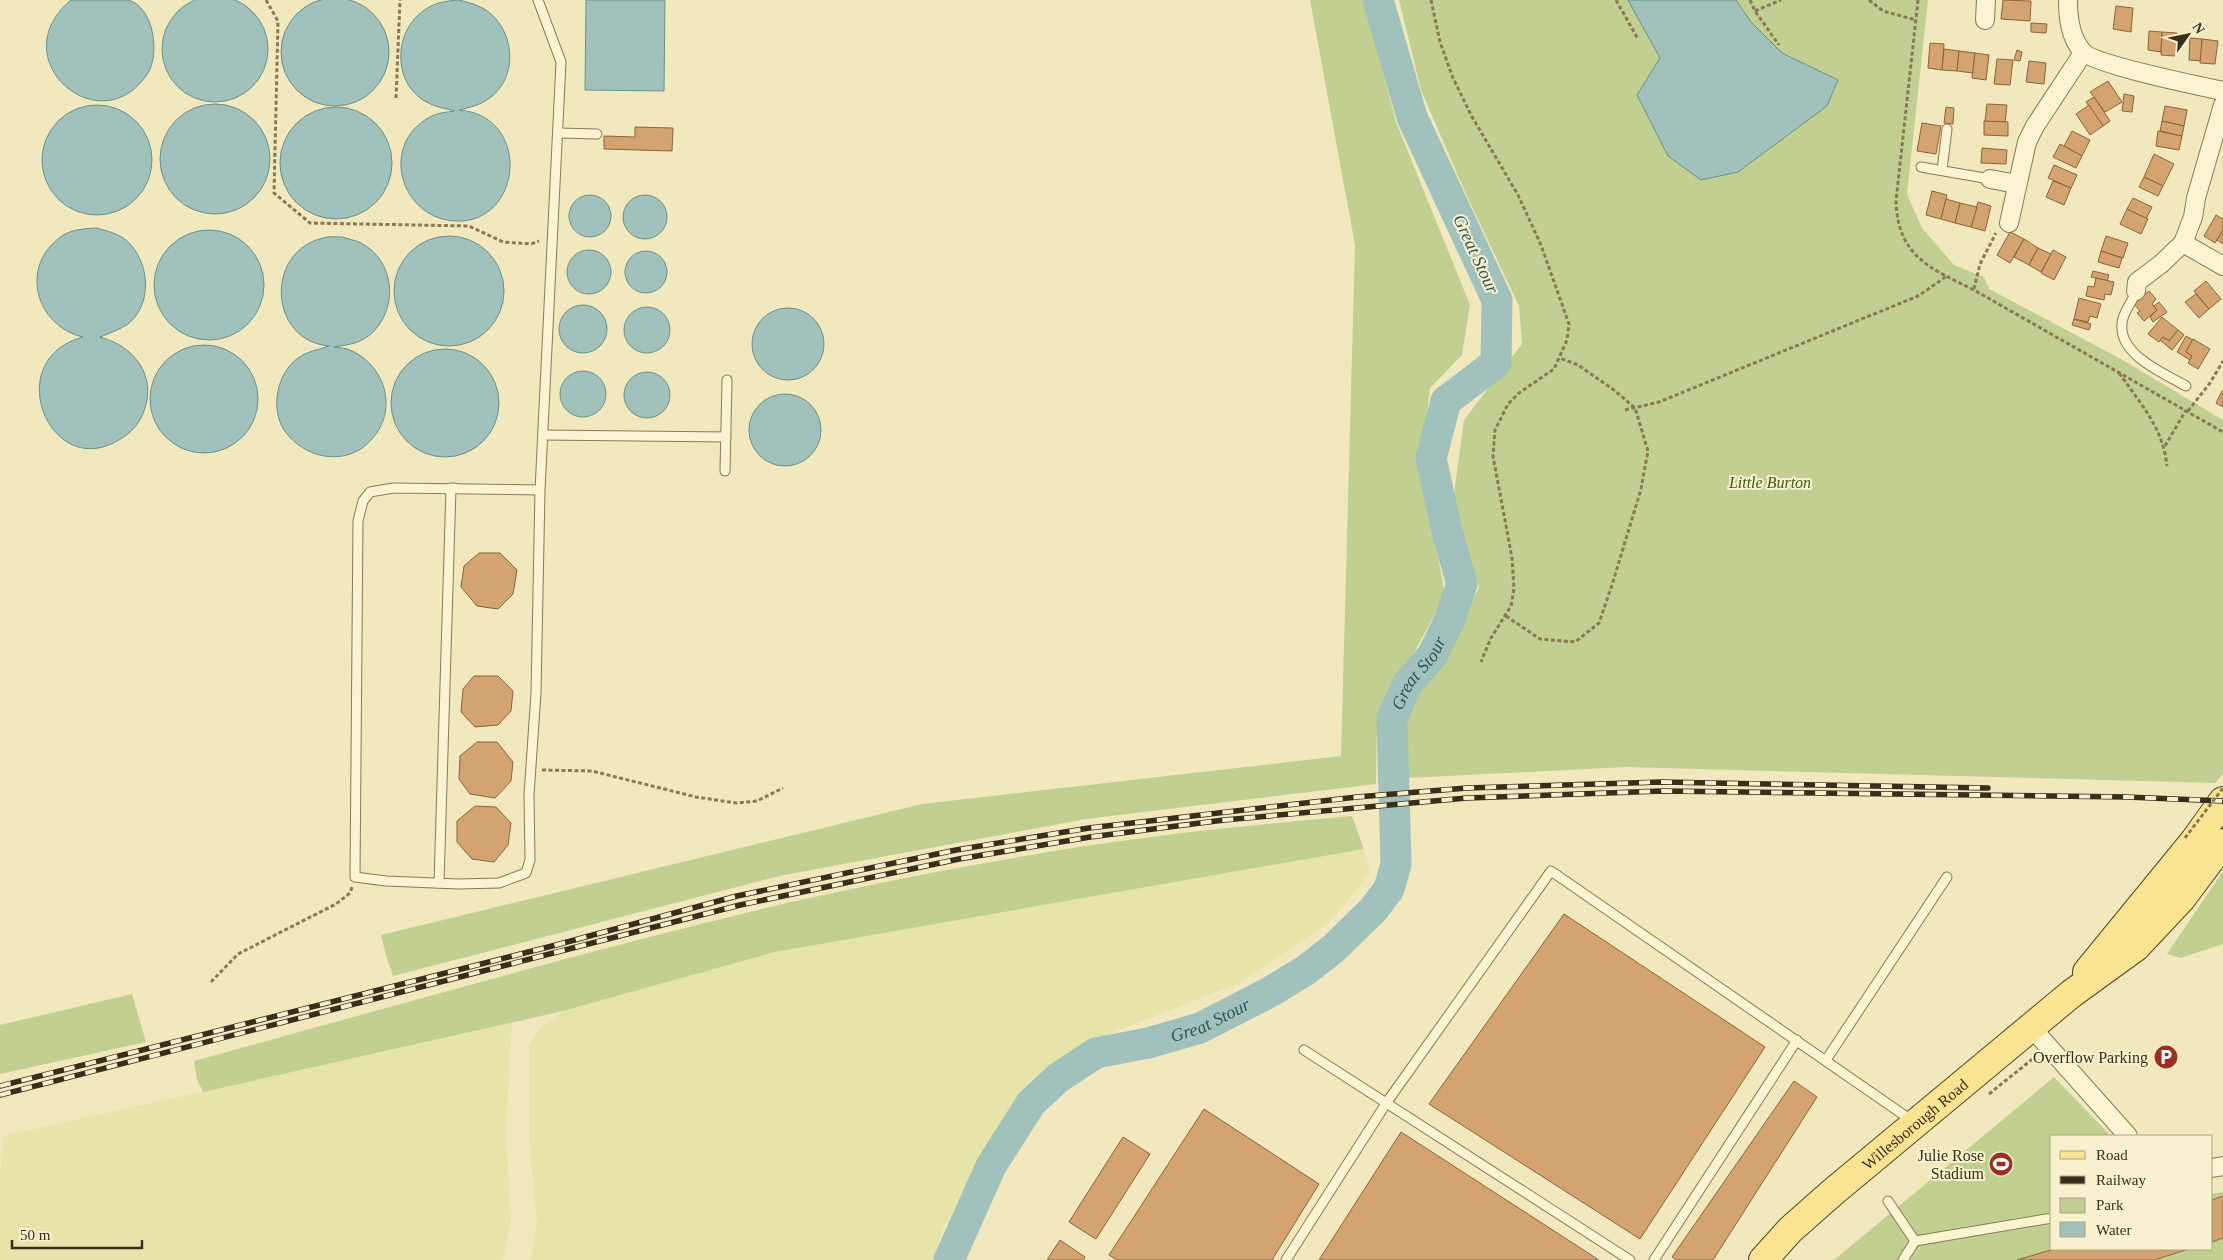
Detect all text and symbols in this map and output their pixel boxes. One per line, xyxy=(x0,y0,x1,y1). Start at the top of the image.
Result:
north arrow xyxy=(2163,10,2213,60)
text: N xyxy=(2189,20,2208,37)
water label: Great Stour xyxy=(1449,211,1503,298)
park label: Little Burton xyxy=(1728,474,1811,491)
water label: Great Stour xyxy=(1387,632,1450,713)
water label: Great Stour xyxy=(1168,994,1254,1046)
parking icon: Overflow Parking xyxy=(2153,1044,2179,1070)
place label: Overflow Parking xyxy=(2033,1049,2148,1067)
street label: Willesborough Road xyxy=(1858,1075,1971,1173)
legend xyxy=(2050,1135,2213,1250)
place label: Julie Rose Stadium xyxy=(1918,1147,1985,1182)
text: Road xyxy=(2096,1147,2128,1163)
sports icon: Julie Rose Stadium xyxy=(1988,1151,2014,1177)
text: Railway xyxy=(2096,1172,2146,1188)
text: Park xyxy=(2096,1197,2124,1213)
scale bar xyxy=(12,1218,142,1250)
text: Water xyxy=(2096,1222,2131,1238)
text: 50 m xyxy=(20,1227,51,1243)

